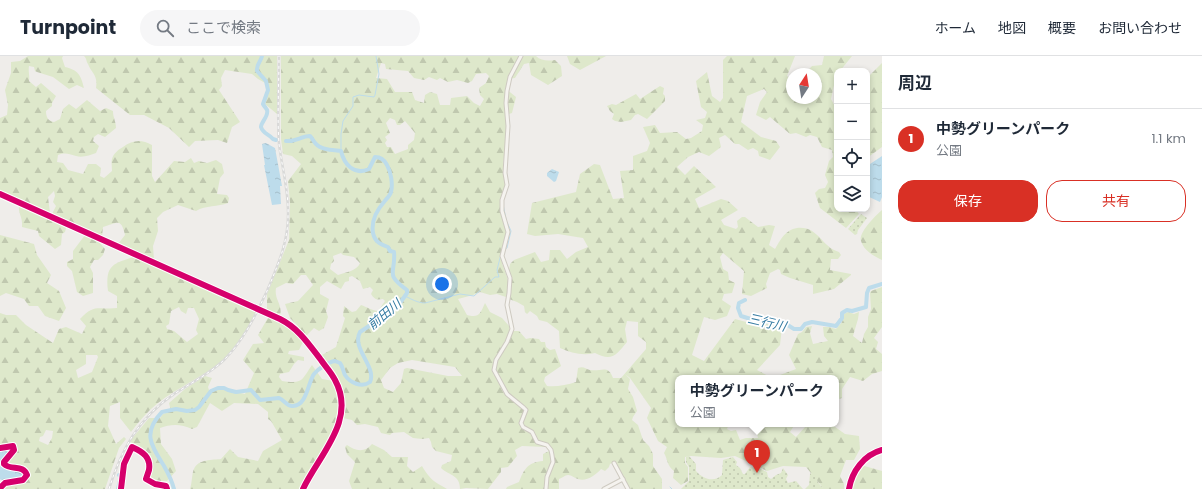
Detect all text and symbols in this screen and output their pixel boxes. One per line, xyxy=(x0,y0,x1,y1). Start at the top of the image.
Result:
search box xyxy=(140,10,420,46)
text: Turnpoint xyxy=(20,14,116,41)
icon: search xyxy=(154,17,176,39)
text: ここで検索 xyxy=(186,17,261,38)
text: ホーム xyxy=(934,18,976,38)
text: 地図 xyxy=(998,18,1026,38)
text: 概要 xyxy=(1048,18,1076,38)
text: お問い合わせ xyxy=(1098,18,1182,38)
north arrow xyxy=(786,68,822,104)
map controls xyxy=(834,68,870,212)
button: + xyxy=(834,68,870,104)
text: 周辺 xyxy=(898,71,932,95)
button: − xyxy=(834,104,870,140)
text: 中勢グリーンパーク xyxy=(936,118,1070,139)
text: 1 xyxy=(909,129,913,148)
text: 1.1 km xyxy=(1151,129,1186,148)
button: locate xyxy=(834,140,870,176)
text: 公園 xyxy=(936,141,962,160)
button: layers xyxy=(834,176,870,212)
button: 保存 xyxy=(898,180,1038,222)
button: 共有 xyxy=(1046,180,1186,222)
your location xyxy=(432,274,452,294)
water label: 前田川 xyxy=(363,293,407,334)
water label: 三行川 xyxy=(746,309,790,337)
popup xyxy=(675,375,839,427)
text: 中勢グリーンパーク xyxy=(690,380,824,401)
text: 公園 xyxy=(690,403,716,422)
pin: 1 xyxy=(744,440,770,473)

